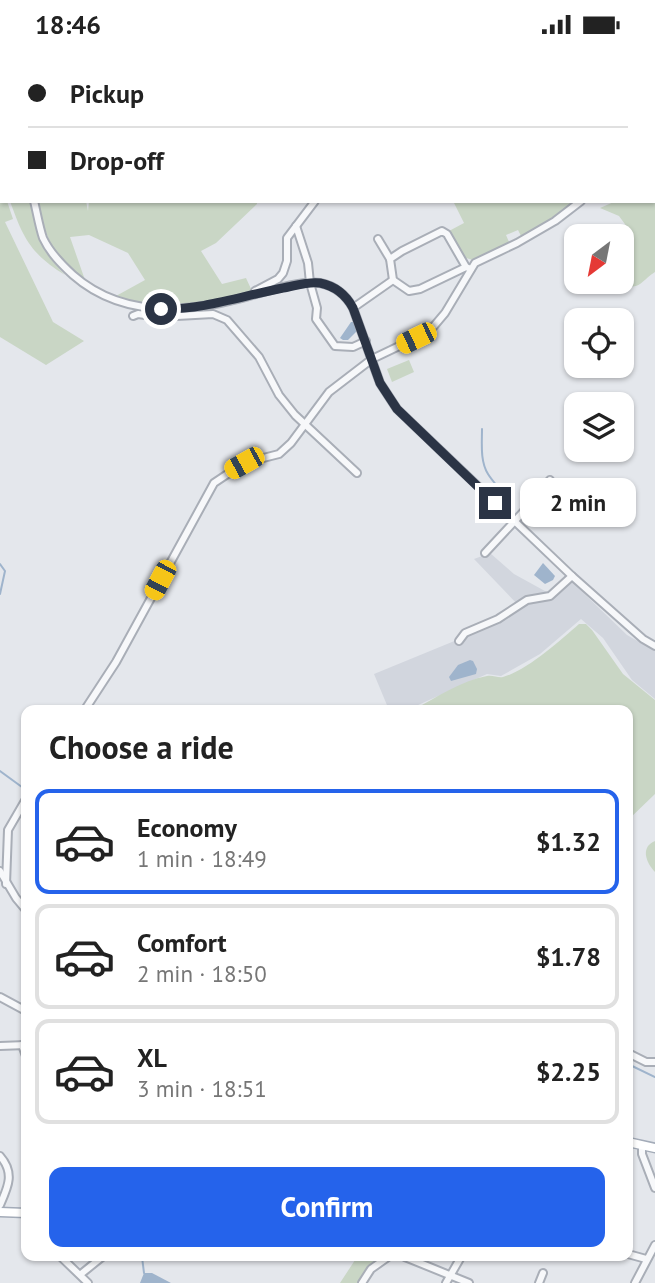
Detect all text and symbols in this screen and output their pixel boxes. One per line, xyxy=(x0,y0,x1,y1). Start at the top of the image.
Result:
text: 18:46 xyxy=(35,8,101,41)
text: Pickup xyxy=(70,77,144,110)
text: Drop-off xyxy=(70,144,164,177)
north arrow xyxy=(564,224,634,294)
map controls xyxy=(564,224,634,462)
route start xyxy=(145,293,177,325)
button: locate xyxy=(564,308,634,378)
car xyxy=(393,319,440,357)
button: layers xyxy=(564,392,634,462)
car xyxy=(221,444,268,482)
callout: 2 min xyxy=(520,479,635,527)
route end xyxy=(479,487,511,519)
text: 2 min xyxy=(550,488,606,517)
car xyxy=(141,557,180,603)
text: Choose a ride xyxy=(49,726,234,768)
icon: car xyxy=(53,810,116,873)
text: Economy xyxy=(137,811,237,844)
text: $1.32 xyxy=(536,825,601,858)
text: 1 min · 18:49 xyxy=(137,844,267,873)
icon: car xyxy=(53,925,116,988)
text: Comfort xyxy=(137,926,227,959)
text: $1.78 xyxy=(536,940,601,973)
text: 2 min · 18:50 xyxy=(137,959,267,988)
icon: car xyxy=(53,1040,116,1103)
text: XL xyxy=(137,1041,167,1074)
text: $2.25 xyxy=(536,1055,601,1088)
text: 3 min · 18:51 xyxy=(137,1074,267,1103)
button: Confirm xyxy=(49,1167,605,1247)

